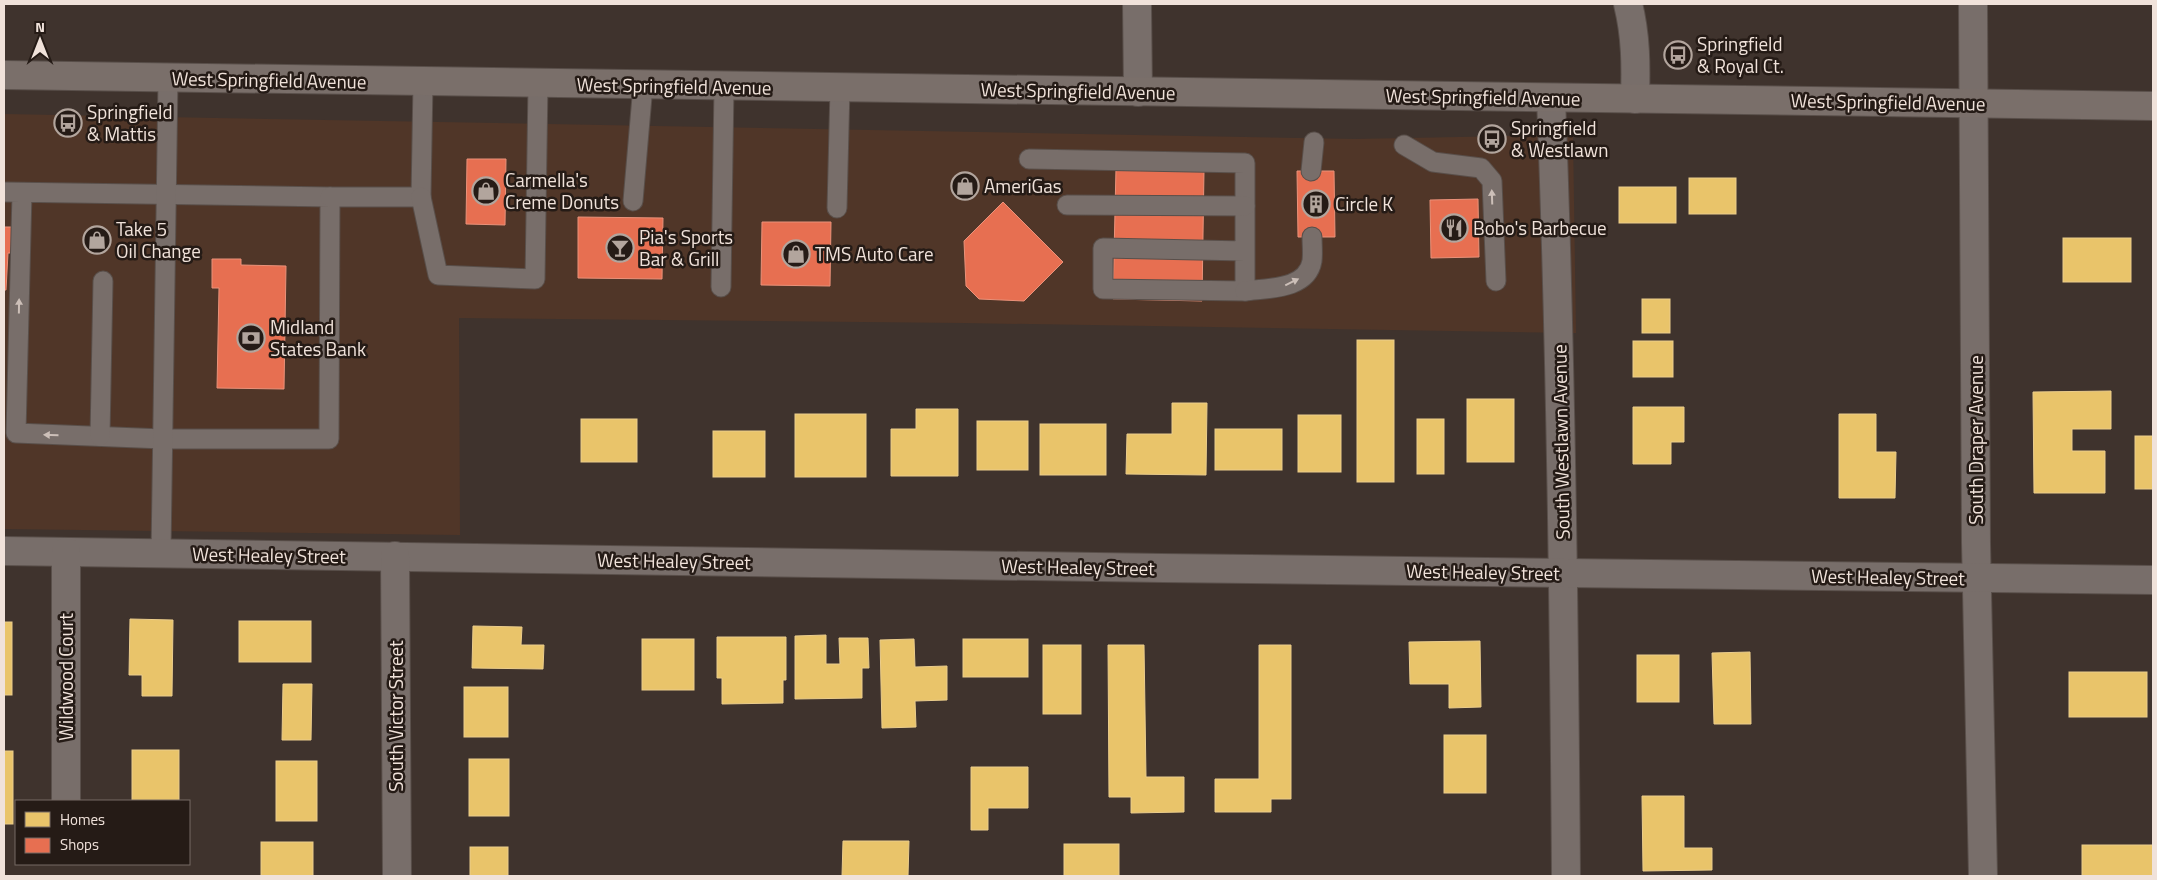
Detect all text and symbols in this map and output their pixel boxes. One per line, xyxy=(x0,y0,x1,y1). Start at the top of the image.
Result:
north arrow xyxy=(15,15,65,65)
text: N xyxy=(35,16,45,37)
place label: Springfield & Royal Ct. xyxy=(1697,29,1784,80)
bus stop icon: Springfield & Royal Ct. xyxy=(1663,40,1693,70)
street label: West Springfield Avenue xyxy=(171,63,367,96)
street label: West Springfield Avenue xyxy=(576,69,772,102)
street label: West Springfield Avenue xyxy=(980,74,1176,107)
street label: West Springfield Avenue xyxy=(1385,80,1581,113)
street label: West Springfield Avenue xyxy=(1790,85,1986,118)
place label: Springfield & Mattis xyxy=(87,97,173,148)
bus stop icon: Springfield & Mattis xyxy=(53,108,83,138)
place label: Springfield & Westlawn xyxy=(1511,113,1608,164)
bus stop icon: Springfield & Westlawn xyxy=(1477,124,1507,154)
place label: Carmella's Creme Donuts xyxy=(505,165,619,216)
shop icon: AmeriGas xyxy=(950,171,980,201)
place label: AmeriGas xyxy=(984,171,1062,200)
shop icon: Carmella's Creme Donuts xyxy=(471,176,501,206)
building icon: Circle K xyxy=(1301,189,1331,219)
place label: Circle K xyxy=(1335,189,1393,218)
one-way arrow xyxy=(1488,189,1496,205)
restaurant icon: Bobo's Barbecue xyxy=(1439,213,1469,243)
place label: Bobo's Barbecue xyxy=(1473,213,1607,242)
place label: Take 5 Oil Change xyxy=(116,214,201,265)
place label: Pia's Sports Bar & Grill xyxy=(639,222,733,273)
shop icon: Take 5 Oil Change xyxy=(82,225,112,255)
bar icon: Pia's Sports Bar & Grill xyxy=(605,233,635,263)
shop icon: TMS Auto Care xyxy=(781,239,811,269)
place label: TMS Auto Care xyxy=(815,239,934,268)
one-way arrow xyxy=(1285,278,1300,287)
one-way arrow xyxy=(15,298,23,314)
place label: Midland States Bank xyxy=(270,312,366,363)
bank icon: Midland States Bank xyxy=(236,323,266,353)
street label: South Westlawn Avenue xyxy=(1544,344,1577,540)
street label: South Draper Avenue xyxy=(1961,355,1990,525)
one-way arrow xyxy=(43,430,59,438)
street label: West Healey Street xyxy=(192,539,346,570)
street label: West Healey Street xyxy=(597,545,751,576)
street label: West Healey Street xyxy=(1001,551,1155,582)
street label: West Healey Street xyxy=(1406,556,1560,587)
street label: West Healey Street xyxy=(1811,561,1965,592)
street label: Wildwood Court xyxy=(51,613,80,741)
street label: South Victor Street xyxy=(381,640,410,792)
legend xyxy=(15,800,190,865)
text: Homes xyxy=(60,808,105,831)
text: Shops xyxy=(60,833,99,856)

